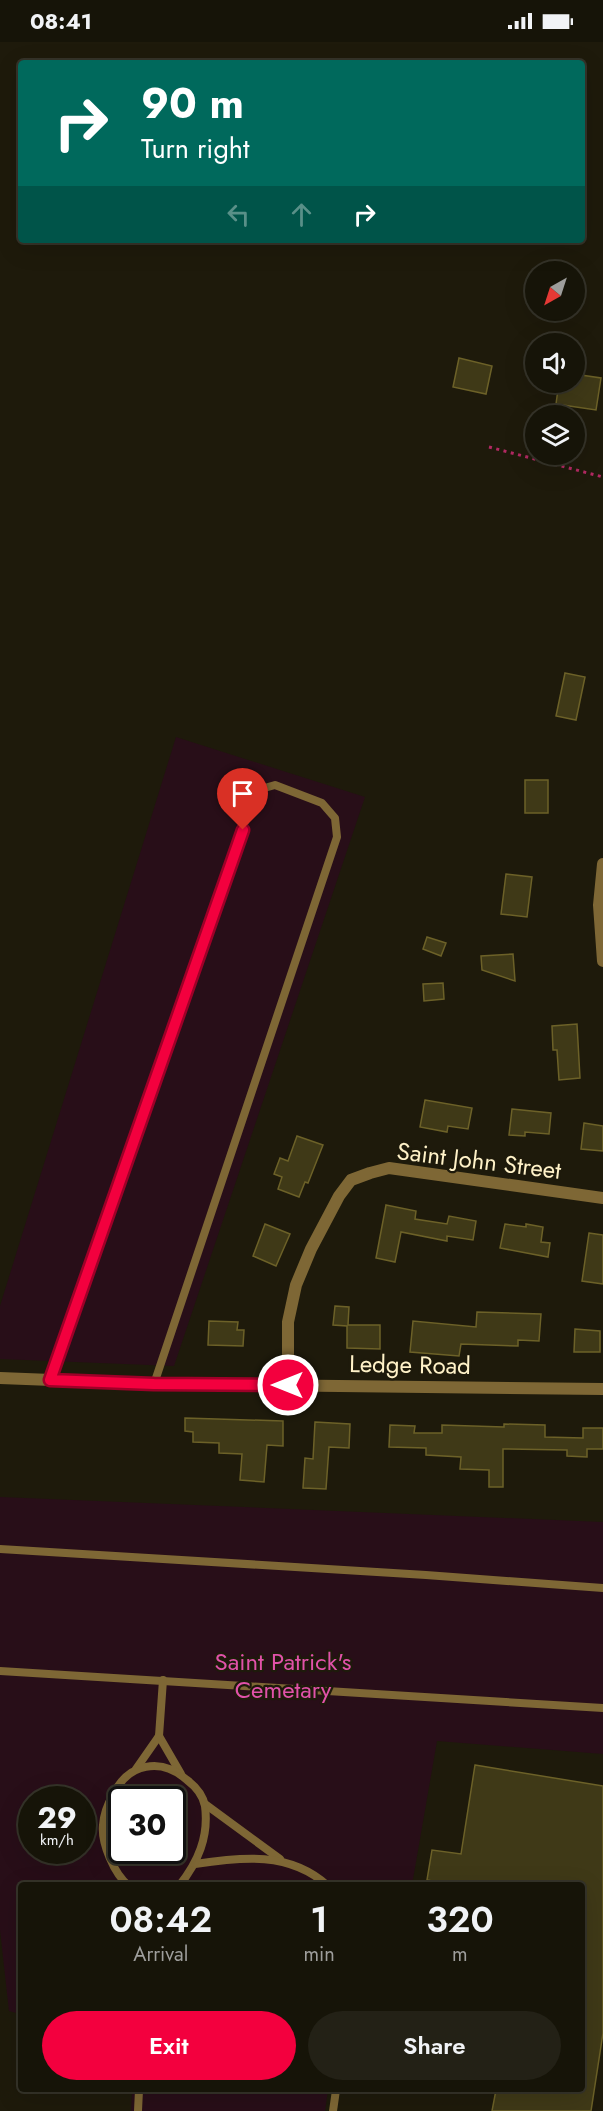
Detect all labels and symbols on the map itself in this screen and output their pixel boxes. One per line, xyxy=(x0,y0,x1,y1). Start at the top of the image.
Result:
north arrow xyxy=(525,261,585,321)
pin xyxy=(217,768,268,830)
street label: Saint John Street xyxy=(395,1133,563,1188)
street label: Ledge Road xyxy=(349,1346,471,1383)
position arrow xyxy=(256,1353,320,1417)
park label: Saint Patrick's Cemetary xyxy=(215,1644,351,1707)
speed limit sign: 30 xyxy=(108,1786,186,1864)

